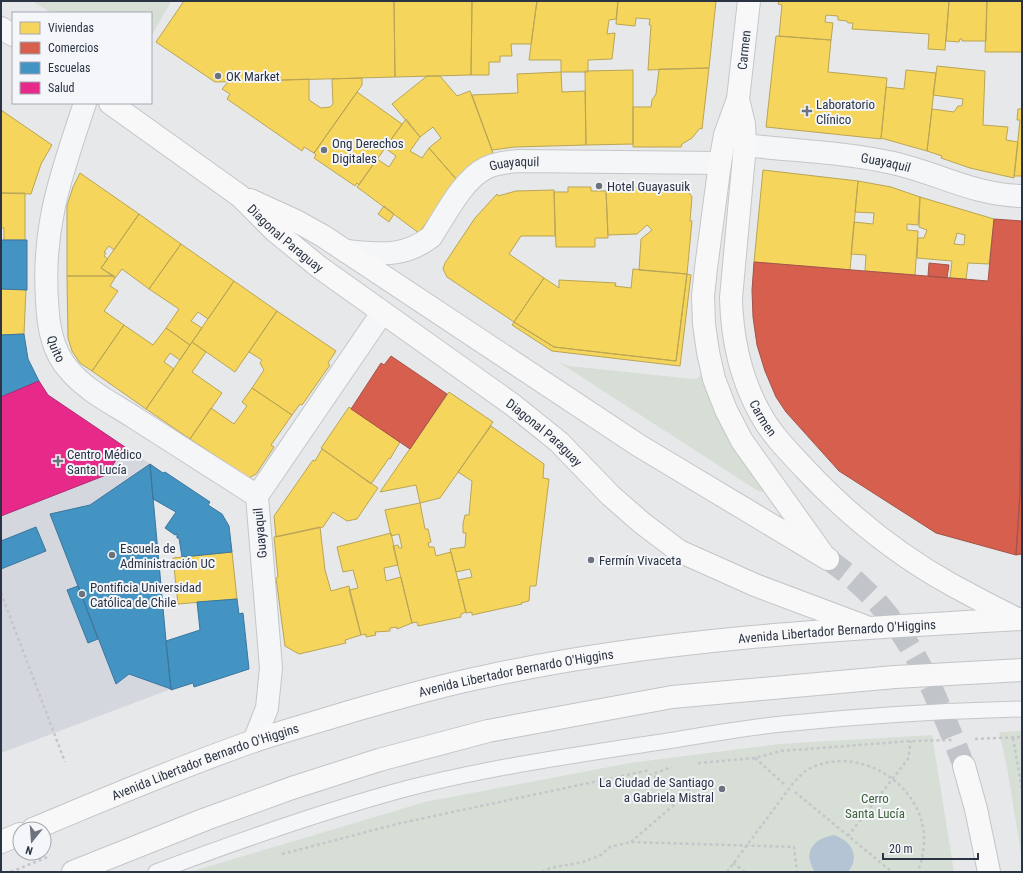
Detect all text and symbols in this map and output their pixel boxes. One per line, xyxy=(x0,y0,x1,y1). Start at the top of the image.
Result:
legend xyxy=(12,12,152,104)
text: Viviendas xyxy=(48,21,94,35)
street label: Carmen xyxy=(734,29,754,71)
text: Comercios xyxy=(48,41,99,55)
text: Escuelas xyxy=(48,61,90,75)
place label: OK Market xyxy=(226,69,280,84)
marker: OK Market xyxy=(213,71,223,81)
text: Salud xyxy=(48,81,75,95)
place label: Laboratorio Clínico xyxy=(816,97,875,127)
marker: Laboratorio Clínico xyxy=(801,105,813,117)
place label: Ong Derechos Digitales xyxy=(332,136,404,166)
marker: Ong Derechos Digitales xyxy=(319,145,329,155)
street label: Guayaquil xyxy=(860,150,913,175)
street label: Guayaquil xyxy=(487,153,539,173)
place label: Hotel Guayasuik xyxy=(607,179,690,194)
marker: Hotel Guayasuik xyxy=(594,181,604,191)
street label: Diagonal Paraguay xyxy=(245,201,327,276)
street label: Quito xyxy=(44,334,69,365)
street label: Diagonal Paraguay xyxy=(504,395,586,470)
street label: Carmen xyxy=(747,397,780,439)
place label: Centro Médico Santa Lucía xyxy=(67,447,142,477)
marker: Centro Médico Santa Lucía xyxy=(52,455,64,467)
street label: Guayaquil xyxy=(250,507,270,559)
place label: Escuela de Administración UC xyxy=(120,541,215,571)
marker: Escuela de Administración UC xyxy=(107,550,117,560)
place label: Fermín Vivaceta xyxy=(599,553,681,568)
marker: Fermín Vivaceta xyxy=(586,555,596,565)
place label: Pontificia Universidad Católica de Chile xyxy=(90,580,202,610)
marker: Pontificia Universidad Católica de Chile xyxy=(77,589,87,599)
street label: Avenida Libertador Bernardo O'Higgins xyxy=(737,616,936,646)
street label: Avenida Libertador Bernardo O'Higgins xyxy=(417,646,614,699)
street label: Avenida Libertador Bernardo O'Higgins xyxy=(109,720,300,803)
place label: La Ciudad de Santiago a Gabriela Mistral xyxy=(599,775,714,805)
marker: La Ciudad de Santiago a Gabriela Mistral xyxy=(717,784,727,794)
park label: Cerro Santa Lucía xyxy=(845,791,905,821)
north arrow xyxy=(12,821,52,861)
scale bar xyxy=(883,835,978,861)
text: 20 m xyxy=(889,842,913,856)
text: N xyxy=(24,843,34,857)

